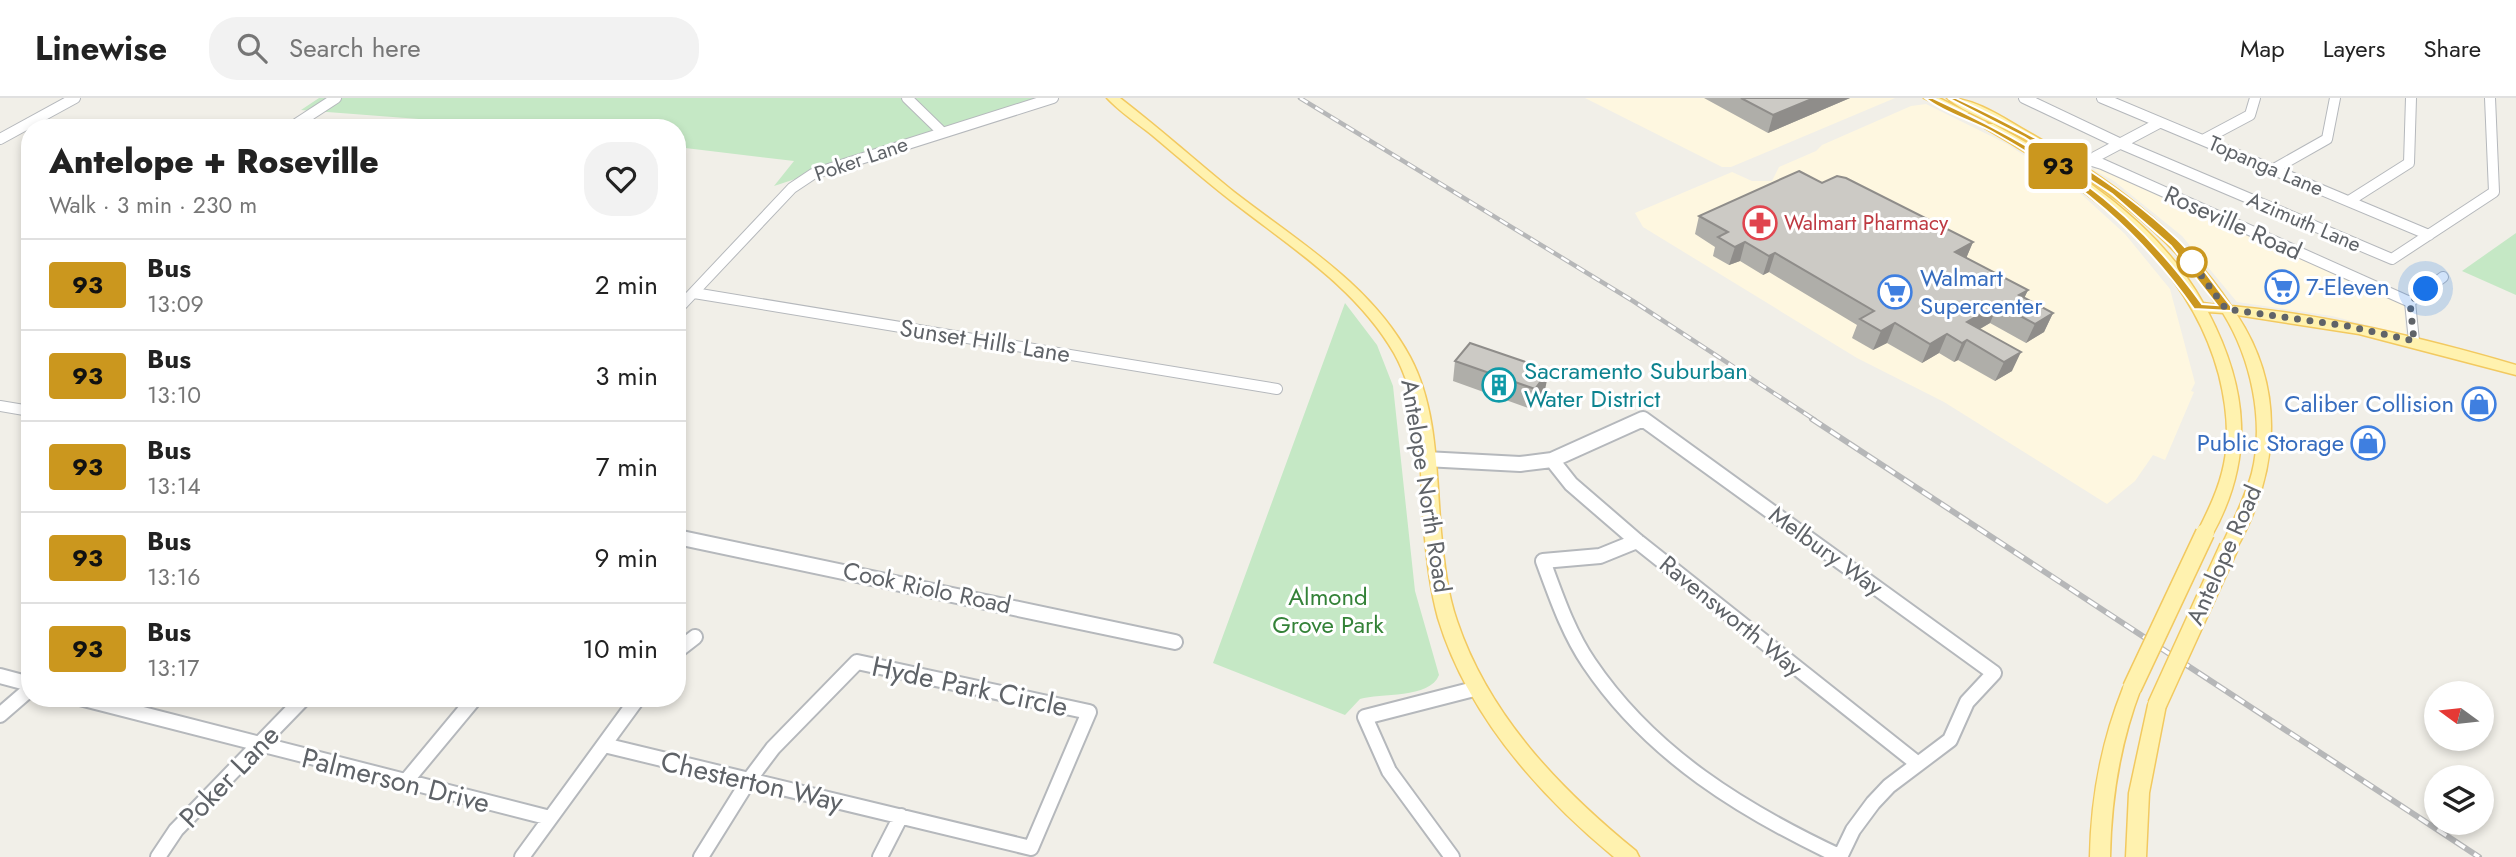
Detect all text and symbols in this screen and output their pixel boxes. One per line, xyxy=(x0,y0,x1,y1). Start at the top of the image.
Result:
search box xyxy=(209,17,699,80)
text: Linewise xyxy=(35,25,167,72)
icon: search xyxy=(233,29,271,67)
text: Search here xyxy=(289,29,421,67)
text: Map xyxy=(2240,31,2285,66)
text: Layers xyxy=(2323,31,2385,66)
text: Share xyxy=(2423,31,2481,66)
street label: Topanga Lane xyxy=(2204,128,2328,204)
street label: Poker Lane xyxy=(810,129,912,189)
text: Antelope + Roseville xyxy=(49,138,379,185)
button: heart xyxy=(584,142,658,216)
line badge: 93 xyxy=(2026,143,2090,189)
text: 93 xyxy=(2043,148,2073,183)
street label: Roseville Road xyxy=(2159,177,2308,269)
street label: Azimuth Lane xyxy=(2242,185,2366,260)
text: Walk · 3 min · 230 m xyxy=(49,188,257,222)
pharmacy icon: Walmart Pharmacy xyxy=(1741,204,1779,242)
place label: Walmart Pharmacy xyxy=(1784,208,1949,238)
unlabelled marker xyxy=(2177,247,2207,277)
text: Bus xyxy=(147,249,191,287)
place label: Walmart Supercenter xyxy=(1920,260,2043,323)
text: 2 min xyxy=(595,266,658,304)
text: 93 xyxy=(72,267,103,302)
supermarket icon: 7-Eleven xyxy=(2263,268,2301,306)
place label: 7-Eleven xyxy=(2306,269,2390,304)
your location xyxy=(2408,271,2443,306)
supermarket icon: Walmart Supercenter xyxy=(1876,273,1914,311)
text: 13:09 xyxy=(147,287,204,321)
street label: Sunset Hills Lane xyxy=(897,310,1073,371)
text: Bus xyxy=(147,340,191,378)
place label: Sacramento Suburban Water District xyxy=(1524,353,1748,416)
text: 3 min xyxy=(595,357,658,395)
text: 93 xyxy=(72,358,103,393)
building icon: Sacramento Suburban Water District xyxy=(1480,366,1518,404)
street label: Antelope North Road xyxy=(1392,377,1461,595)
text: 13:10 xyxy=(147,378,201,412)
shop icon: Caliber Collision xyxy=(2460,385,2498,423)
place label: Caliber Collision xyxy=(2284,386,2454,421)
shop icon: Public Storage xyxy=(2349,424,2387,462)
place label: Public Storage xyxy=(2197,425,2344,460)
text: Bus xyxy=(147,431,191,469)
text: 7 min xyxy=(596,448,658,486)
text: 93 xyxy=(72,449,103,484)
text: 13:14 xyxy=(147,469,201,503)
street label: Antelope Road xyxy=(2177,479,2270,631)
street label: Melbury Way xyxy=(1762,497,1891,604)
text: Bus xyxy=(147,522,191,560)
text: 9 min xyxy=(595,539,658,577)
text: 93 xyxy=(72,540,103,575)
street label: Ravensworth Way xyxy=(1652,547,1811,685)
street label: Cook Riolo Road xyxy=(840,553,1014,622)
text: 13:16 xyxy=(147,560,200,594)
park label: Almond Grove Park xyxy=(1272,579,1384,642)
text: Bus xyxy=(147,613,191,651)
text: 10 min xyxy=(582,630,658,668)
text: 93 xyxy=(72,631,103,666)
street label: Hyde Park Circle xyxy=(868,646,1072,727)
text: 13:17 xyxy=(147,651,199,685)
north arrow xyxy=(2424,681,2494,751)
map controls xyxy=(2424,681,2494,835)
street label: Poker Lane xyxy=(170,716,289,837)
street label: Palmerson Drive xyxy=(298,737,494,824)
street label: Chesterton Way xyxy=(657,741,848,823)
button: layers xyxy=(2424,765,2494,835)

